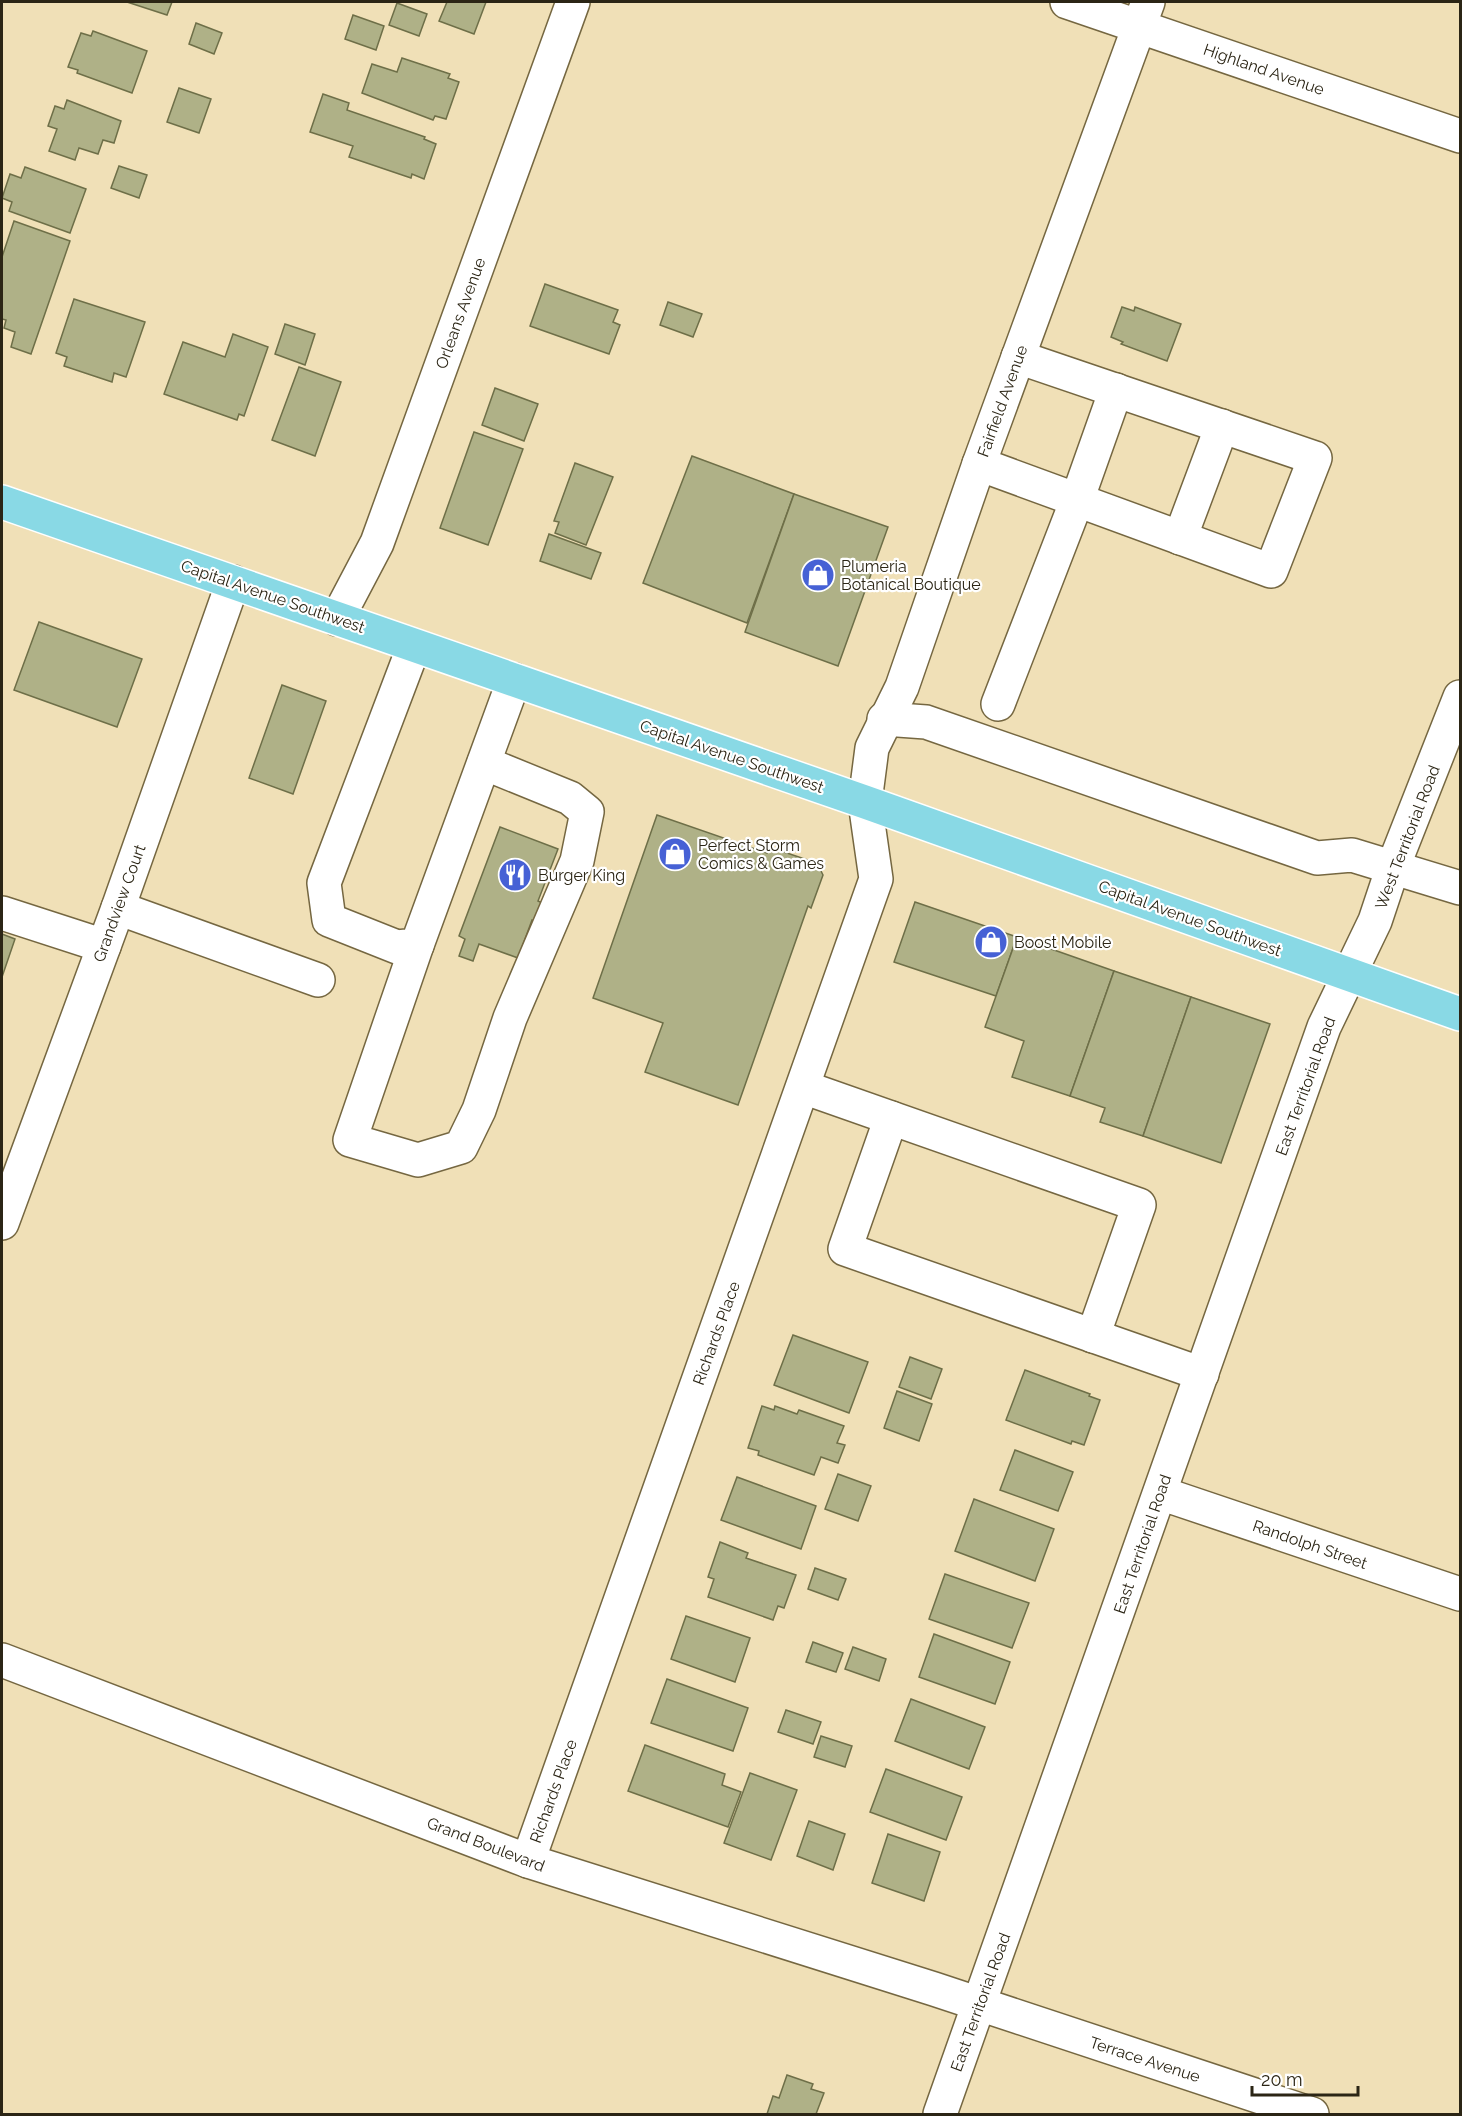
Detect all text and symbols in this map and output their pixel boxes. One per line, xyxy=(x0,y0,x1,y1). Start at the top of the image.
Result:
street label: Highland Avenue xyxy=(1201,40,1327,99)
street label: Orleans Avenue xyxy=(432,255,489,371)
street label: Fairfield Avenue xyxy=(973,343,1032,460)
street label: Capital Avenue Southwest xyxy=(178,556,368,637)
shop icon: Plumeria Botanical Boutique xyxy=(800,557,836,593)
place label: Plumeria Botanical Boutique xyxy=(841,557,981,594)
street label: Capital Avenue Southwest xyxy=(637,716,827,797)
street label: West Territorial Road xyxy=(1371,762,1444,912)
shop icon: Perfect Storm Comics & Games xyxy=(657,836,693,872)
place label: Perfect Storm Comics & Games xyxy=(698,836,824,873)
street label: Grandview Court xyxy=(89,841,150,965)
restaurant icon: Burger King xyxy=(497,857,533,893)
place label: Burger King xyxy=(538,866,625,885)
street label: Capital Avenue Southwest xyxy=(1096,876,1284,961)
shop icon: Boost Mobile xyxy=(973,924,1009,960)
place label: Boost Mobile xyxy=(1014,933,1111,952)
street label: East Territorial Road xyxy=(1272,1014,1339,1158)
street label: Richards Place xyxy=(689,1279,744,1388)
street label: East Territorial Road xyxy=(1110,1472,1175,1616)
street label: Randolph Street xyxy=(1250,1516,1370,1573)
street label: Richards Place xyxy=(526,1737,581,1846)
street label: Grand Boulevard xyxy=(424,1813,547,1876)
street label: East Territorial Road xyxy=(947,1930,1014,2074)
street label: Terrace Avenue xyxy=(1087,2033,1203,2086)
scale bar xyxy=(1252,2059,1358,2097)
text: 20 m xyxy=(1261,2069,1303,2090)

